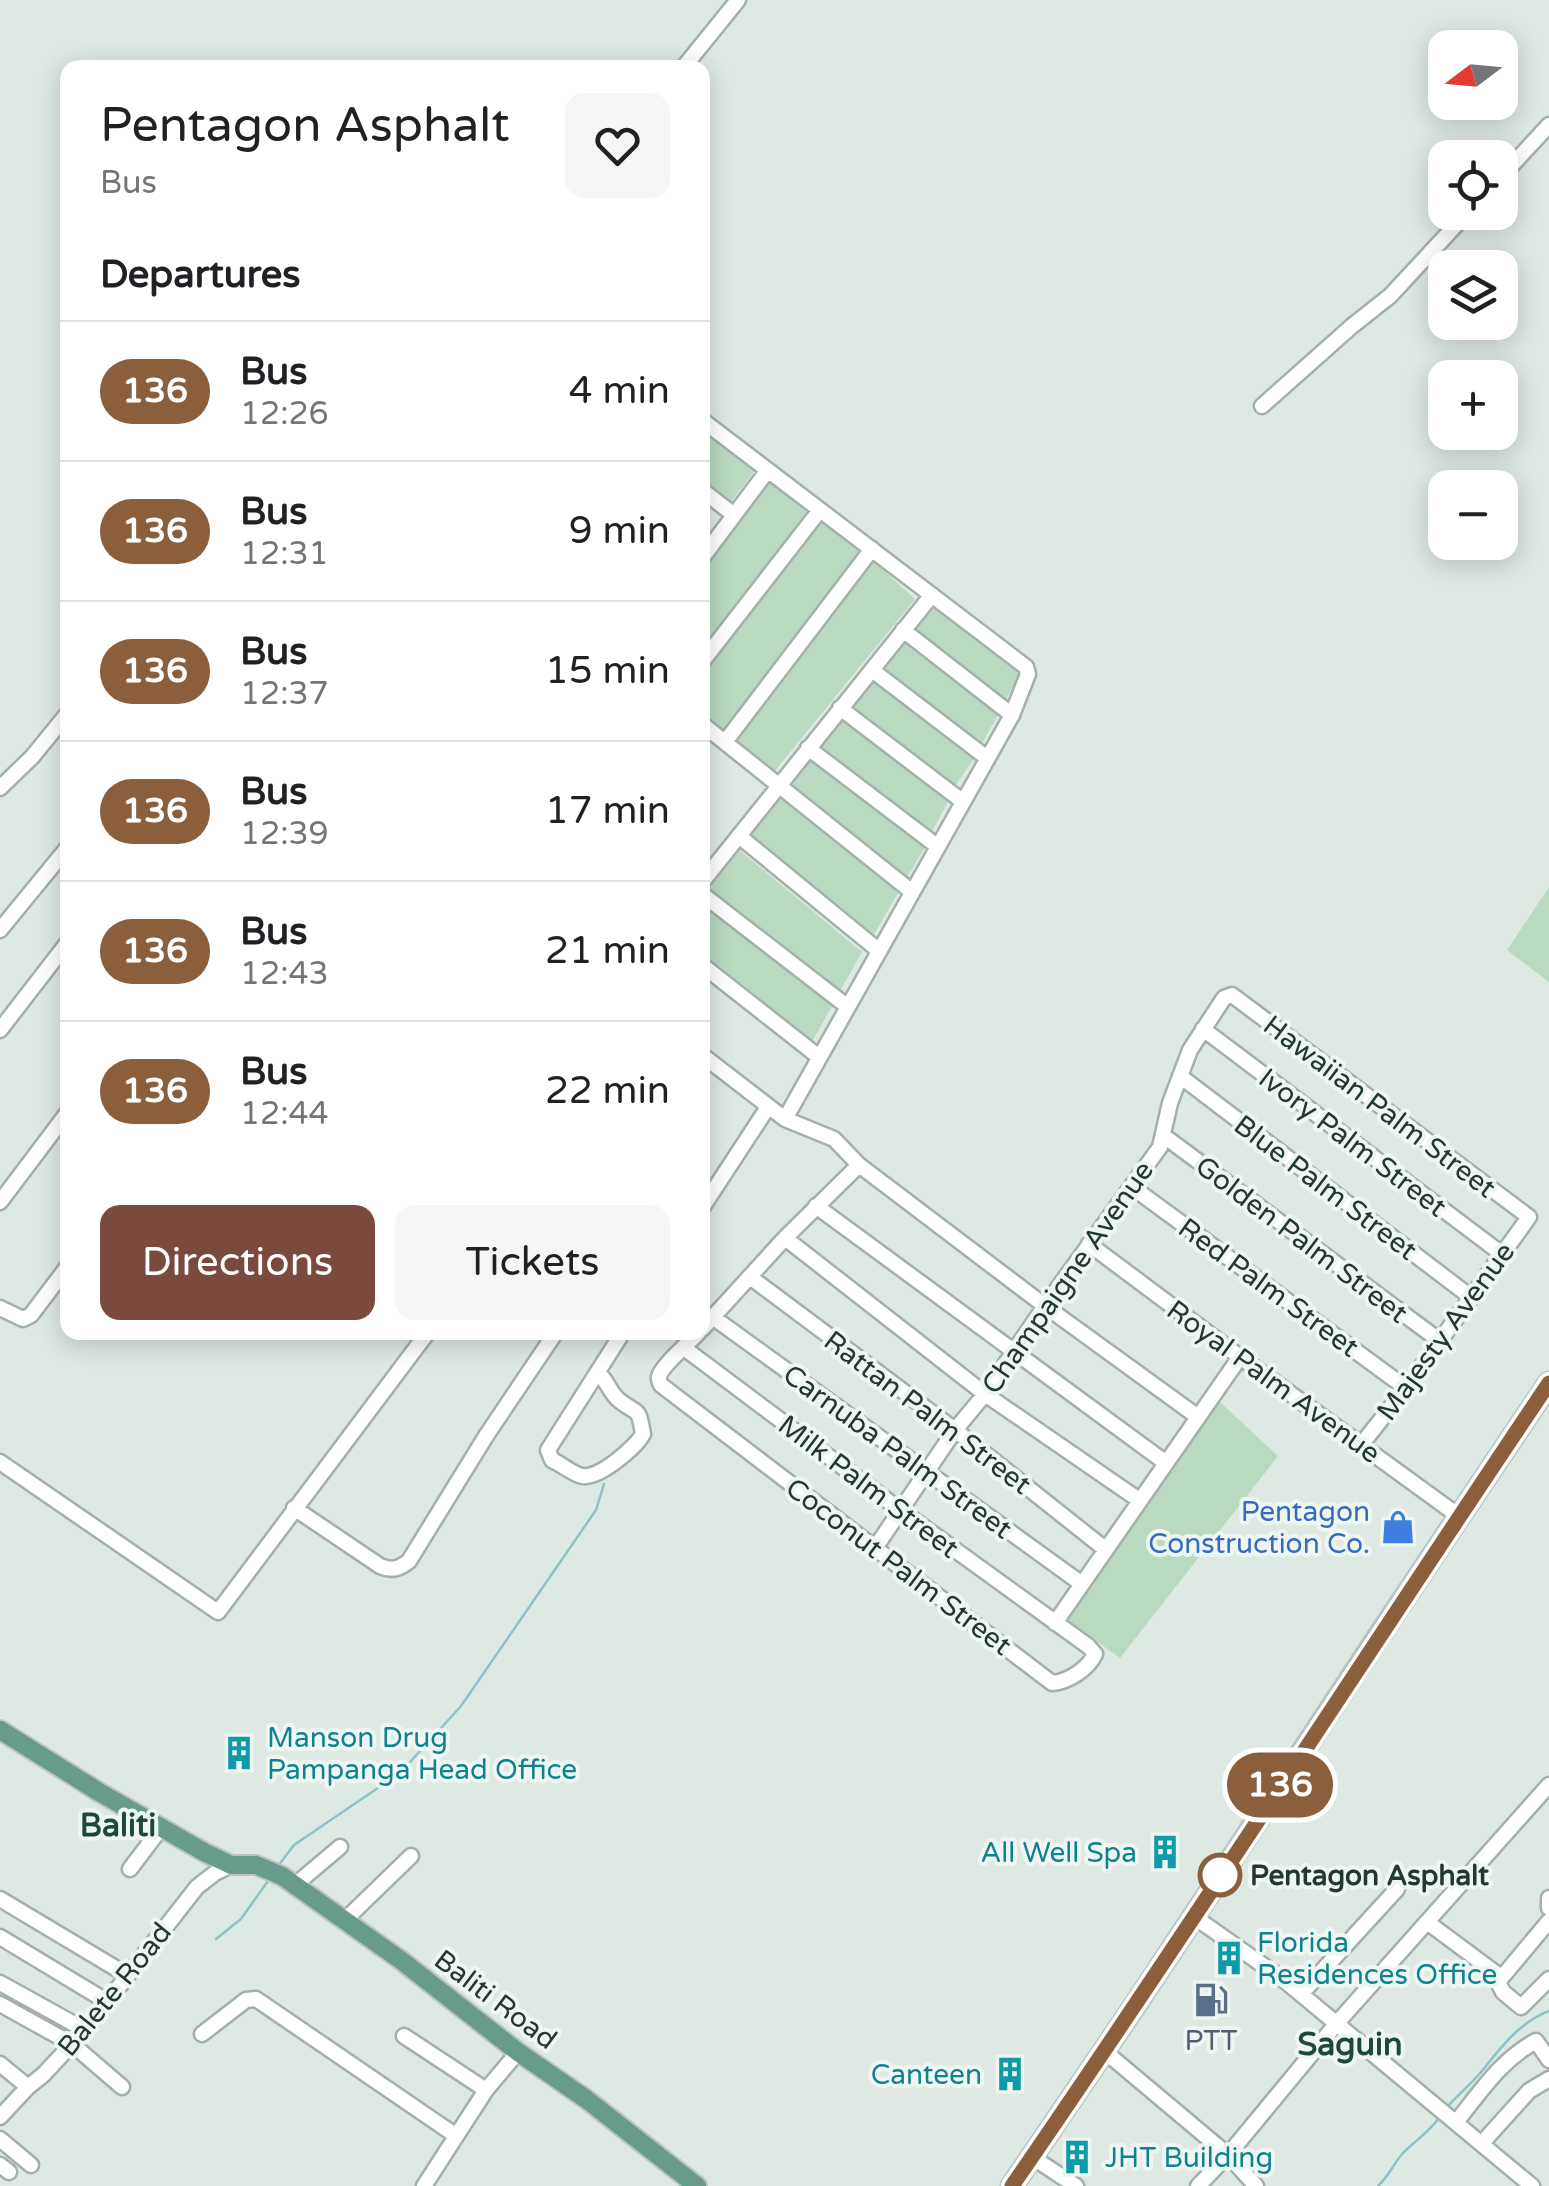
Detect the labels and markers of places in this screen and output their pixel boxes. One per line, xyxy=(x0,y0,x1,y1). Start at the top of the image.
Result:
place label: Pentagon Construction Co. xyxy=(1148,1495,1370,1561)
shop icon: Pentagon Construction Co. xyxy=(1379,1508,1417,1546)
place label: Manson Drug Pampanga Head Office xyxy=(267,1721,577,1787)
building icon: Manson Drug Pampanga Head Office xyxy=(220,1734,258,1772)
building icon: All Well Spa xyxy=(1146,1833,1184,1871)
place label: All Well Spa xyxy=(981,1836,1137,1870)
marker: Pentagon Asphalt xyxy=(1199,1854,1241,1896)
place label: Pentagon Asphalt xyxy=(1250,1859,1489,1893)
place label: Florida Residences Office xyxy=(1257,1926,1497,1992)
building icon: Florida Residences Office xyxy=(1210,1939,1248,1977)
fuel station icon: PTT xyxy=(1192,1981,1230,2019)
place label: PTT xyxy=(1185,2024,1237,2058)
building icon: Canteen xyxy=(991,2055,1029,2093)
place label: Canteen xyxy=(871,2058,982,2092)
building icon: JHT Building xyxy=(1058,2138,1096,2176)
place label: JHT Building xyxy=(1105,2141,1273,2175)

